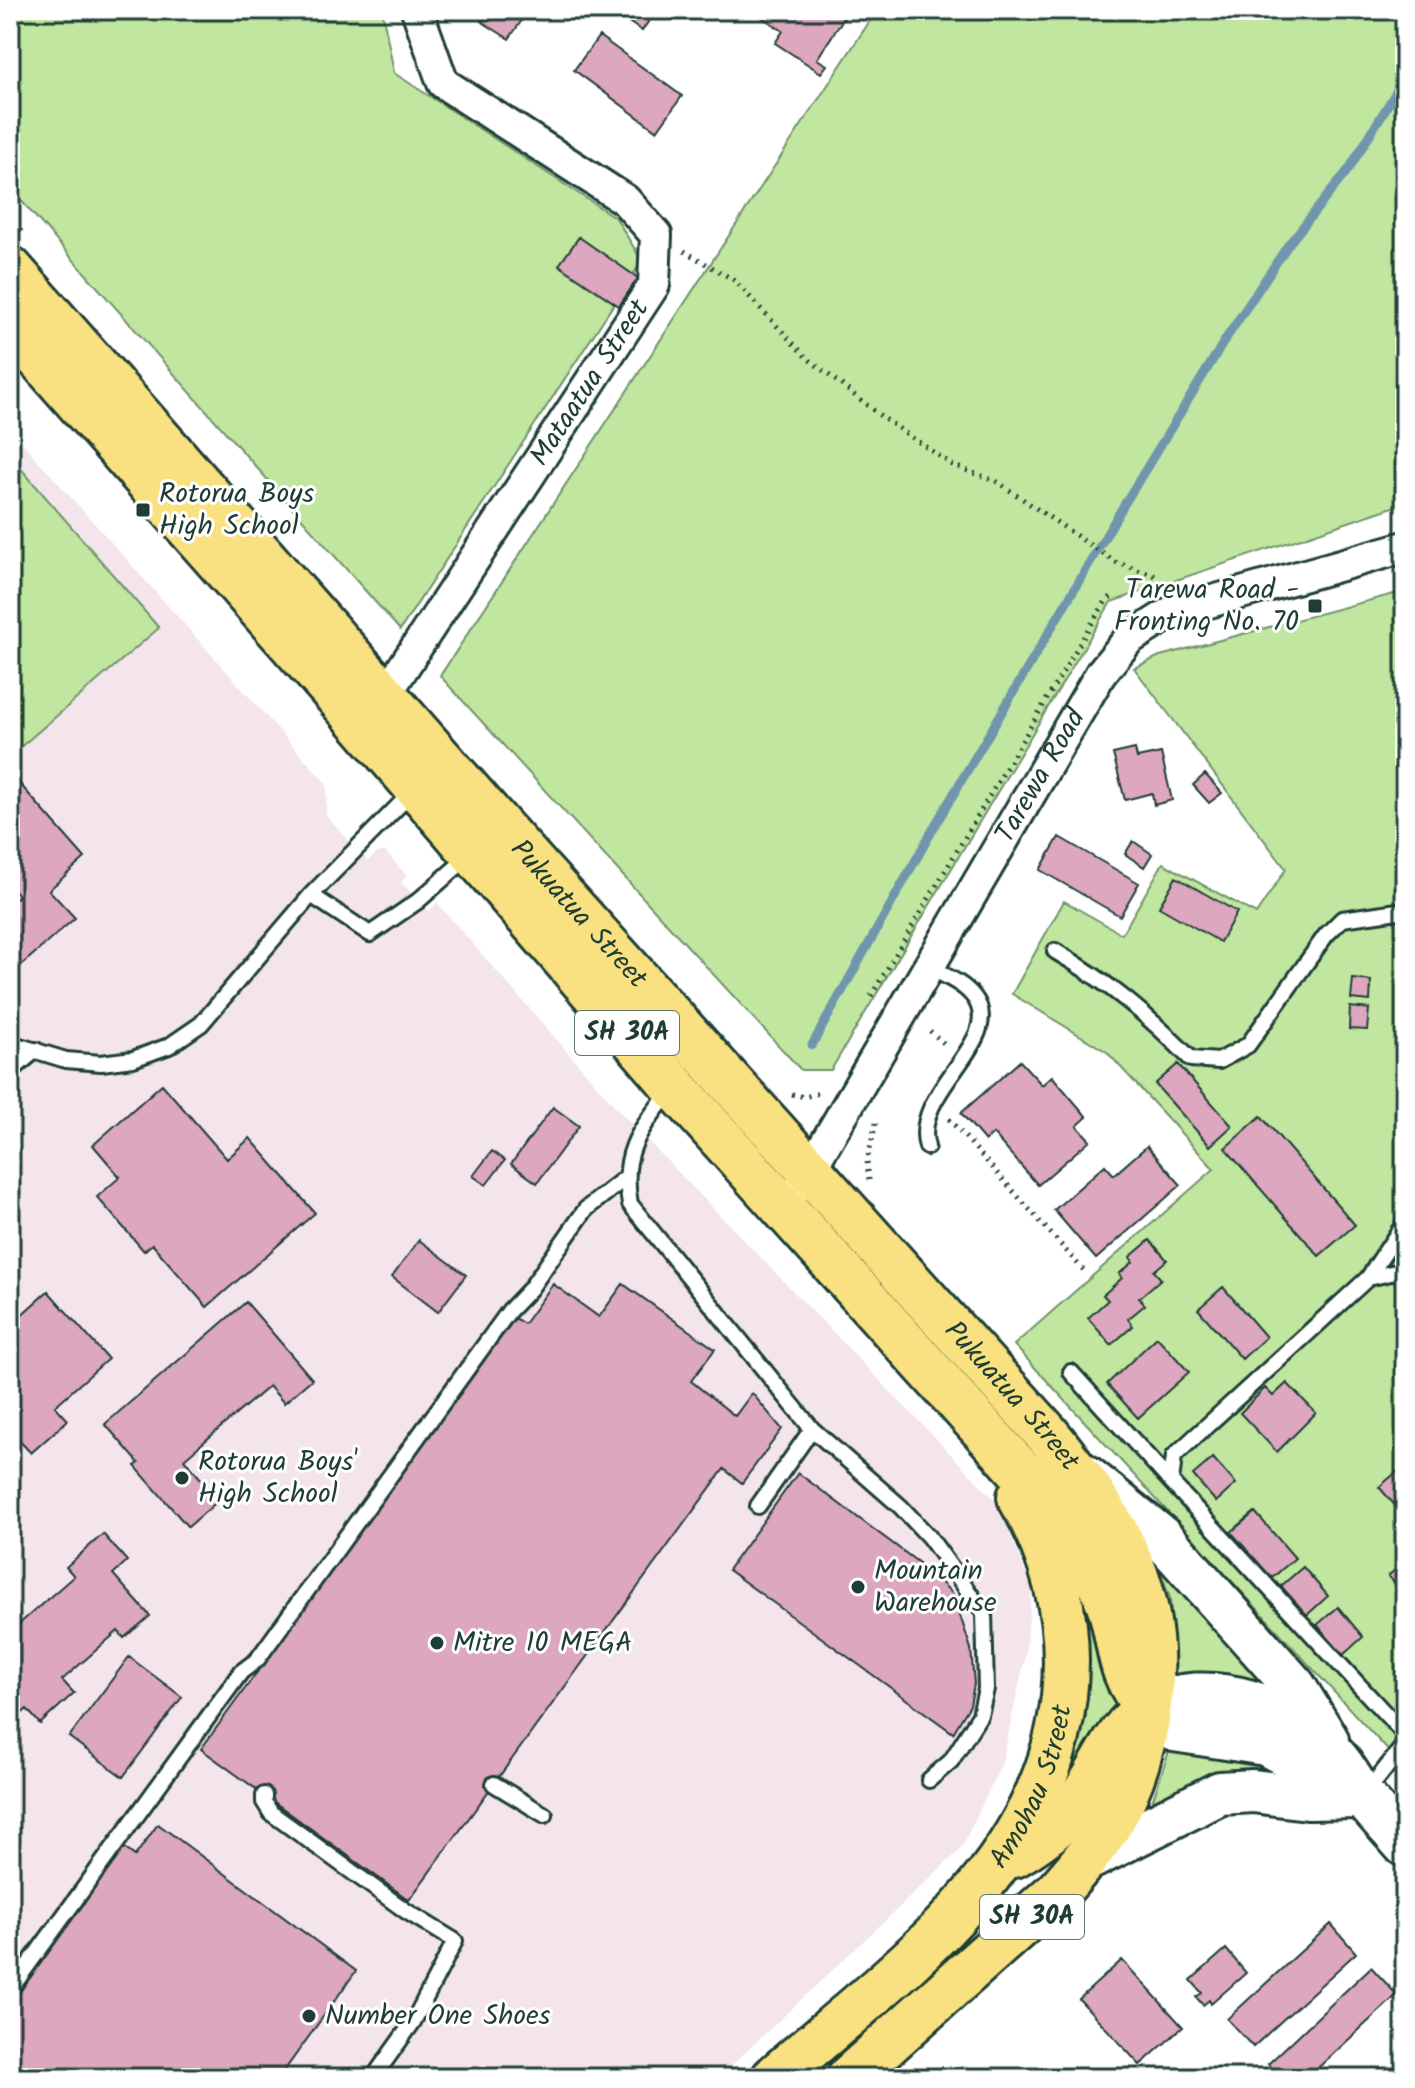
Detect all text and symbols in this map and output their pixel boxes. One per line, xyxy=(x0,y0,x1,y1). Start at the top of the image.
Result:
street label: Mataatua Street xyxy=(518,289,662,476)
place label: Rotorua Boys High School xyxy=(159,472,314,549)
marker: Rotorua Boys High School xyxy=(134,501,152,519)
place label: Tarewa Road - Fronting No. 70 xyxy=(1114,568,1299,645)
marker: Tarewa Road - Fronting No. 70 xyxy=(1306,597,1324,615)
street label: Tarewa Road xyxy=(983,699,1098,852)
street label: Pukuatua Street xyxy=(499,829,659,1000)
road number: SH 30A xyxy=(575,1011,679,1055)
street label: Pukuatua Street xyxy=(933,1311,1092,1482)
place label: Rotorua Boys' High School xyxy=(198,1440,358,1517)
marker: Rotorua Boys' High School xyxy=(173,1469,191,1487)
place label: Mountain Warehouse xyxy=(874,1549,997,1626)
marker: Mountain Warehouse xyxy=(849,1578,867,1596)
place label: Mitre 10 MEGA xyxy=(453,1621,632,1666)
marker: Mitre 10 MEGA xyxy=(428,1634,446,1652)
street label: Amohau Street xyxy=(978,1700,1085,1878)
road number: SH 30A xyxy=(980,1895,1084,1939)
place label: Number One Shoes xyxy=(325,1994,551,2039)
marker: Number One Shoes xyxy=(300,2007,318,2025)

